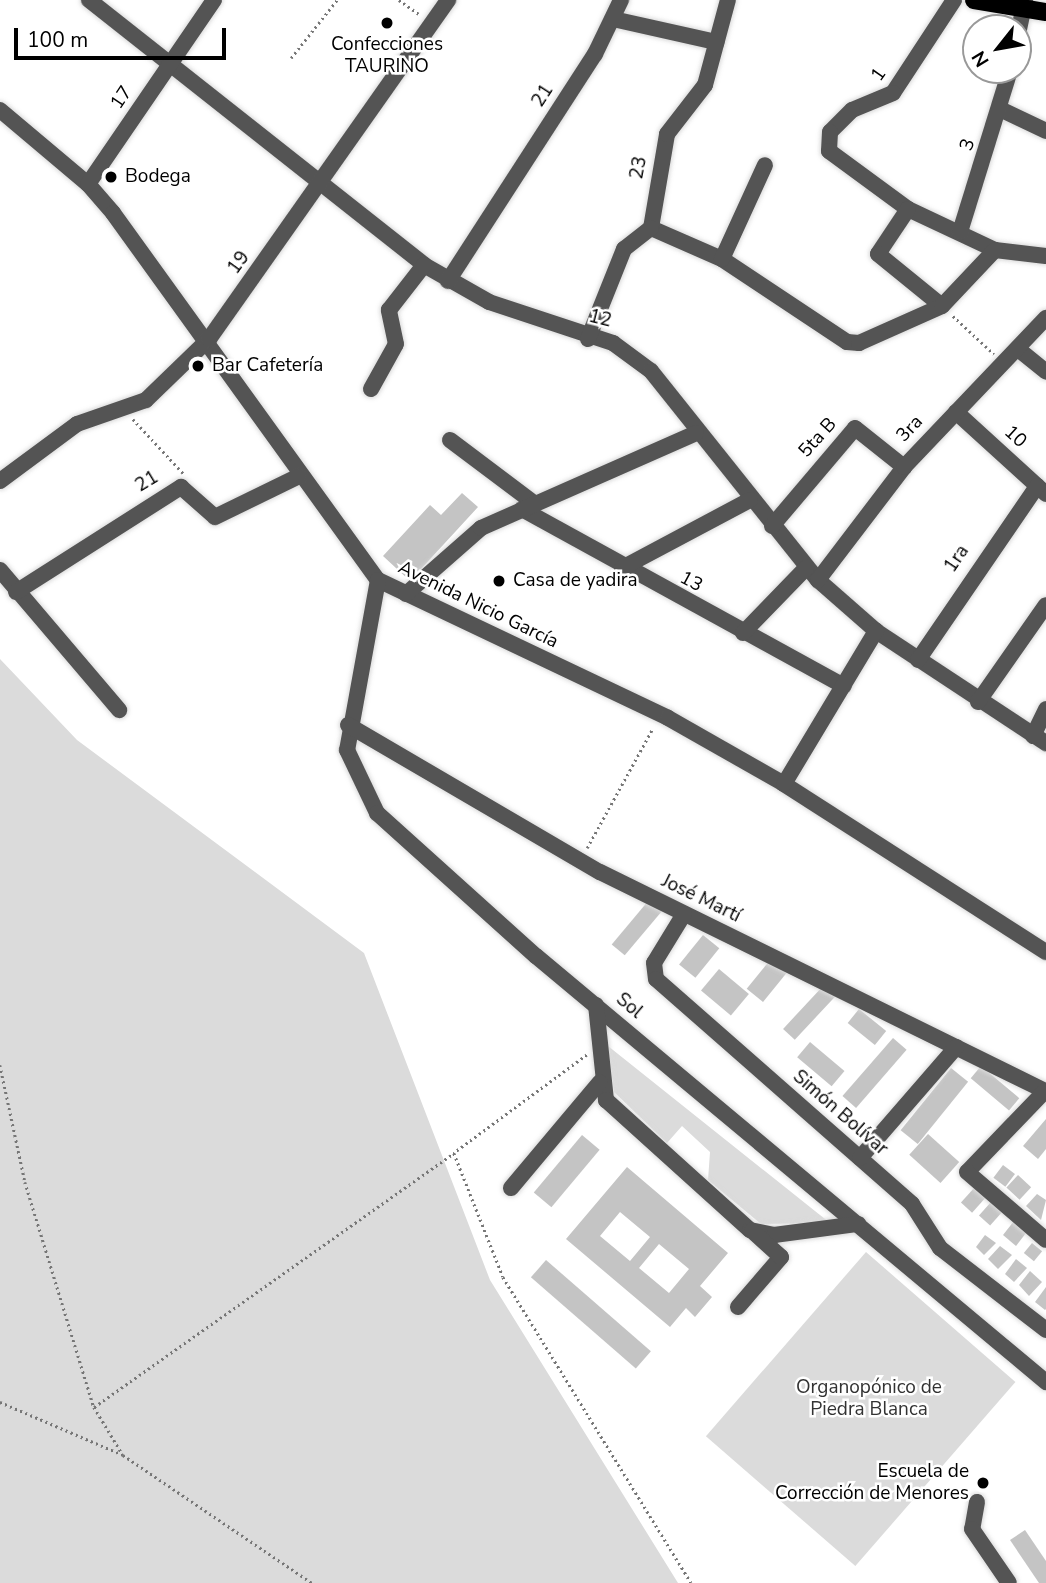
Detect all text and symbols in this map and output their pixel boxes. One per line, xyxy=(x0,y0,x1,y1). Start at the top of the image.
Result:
scale bar xyxy=(18,14,229,58)
north arrow xyxy=(962,14,1032,84)
marker: Confecciones TAURINO xyxy=(379,15,395,31)
text: 100 m xyxy=(27,26,88,54)
place label: Confecciones TAURINO xyxy=(331,34,443,78)
text: N xyxy=(966,46,996,72)
street label: 1 xyxy=(866,64,892,86)
street label: 21 xyxy=(527,80,559,112)
street label: 17 xyxy=(106,82,138,114)
street label: 3 xyxy=(955,136,981,154)
street label: 23 xyxy=(626,155,652,181)
place label: Bodega xyxy=(125,166,191,188)
marker: Bodega xyxy=(103,169,119,185)
street label: 19 xyxy=(223,247,255,279)
street label: 12 xyxy=(586,305,614,333)
place label: Bar Cafetería xyxy=(212,355,323,377)
marker: Bar Cafetería xyxy=(190,358,206,374)
street label: 3ra xyxy=(892,411,928,447)
street label: 5ta B xyxy=(794,413,842,463)
street label: 10 xyxy=(999,421,1031,453)
street label: 21 xyxy=(131,466,163,498)
street label: 1ra xyxy=(940,541,974,577)
street label: Avenida Nicio García xyxy=(394,556,562,654)
street label: 13 xyxy=(676,567,706,597)
place label: Casa de yadira xyxy=(513,570,638,592)
marker: Casa de yadira xyxy=(491,573,507,589)
street label: José Martí xyxy=(658,870,744,928)
street label: Sol xyxy=(611,988,647,1024)
street label: Simón Bolívar xyxy=(788,1066,892,1160)
park label: Organopónico de Piedra Blanca xyxy=(796,1377,942,1421)
place label: Escuela de Corrección de Menores xyxy=(775,1461,969,1505)
marker: Escuela de Corrección de Menores xyxy=(975,1475,991,1491)

